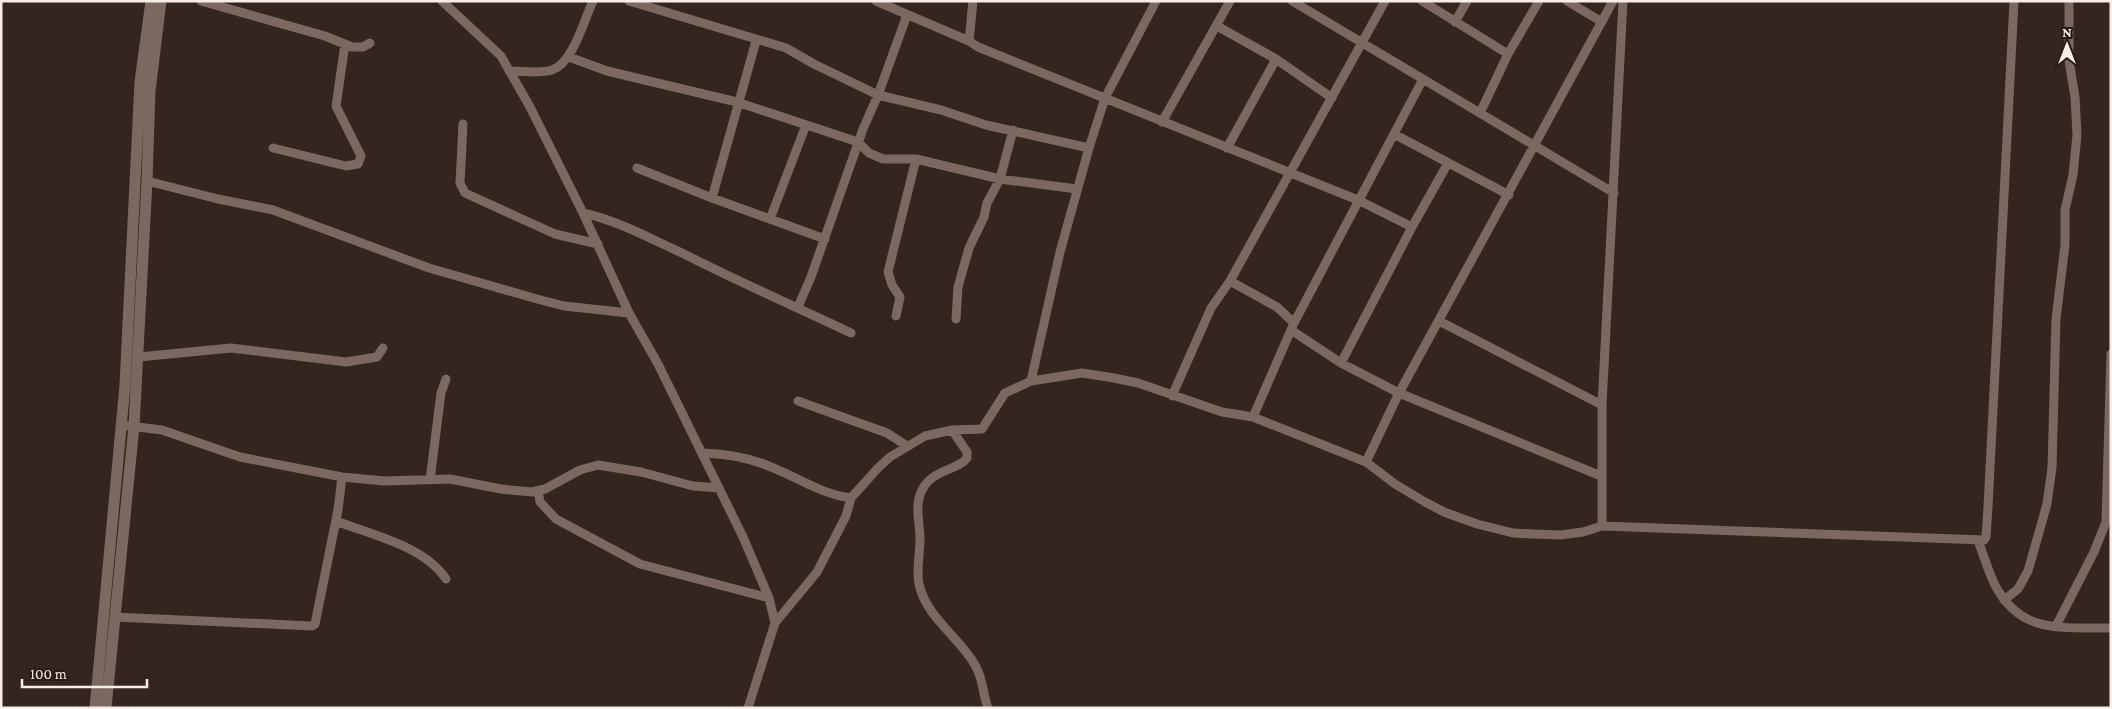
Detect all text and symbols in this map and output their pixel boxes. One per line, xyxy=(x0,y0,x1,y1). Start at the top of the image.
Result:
north arrow xyxy=(2042,20,2092,70)
text: N xyxy=(2062,24,2072,40)
scale bar xyxy=(22,656,148,688)
text: 100 m xyxy=(30,666,67,682)

